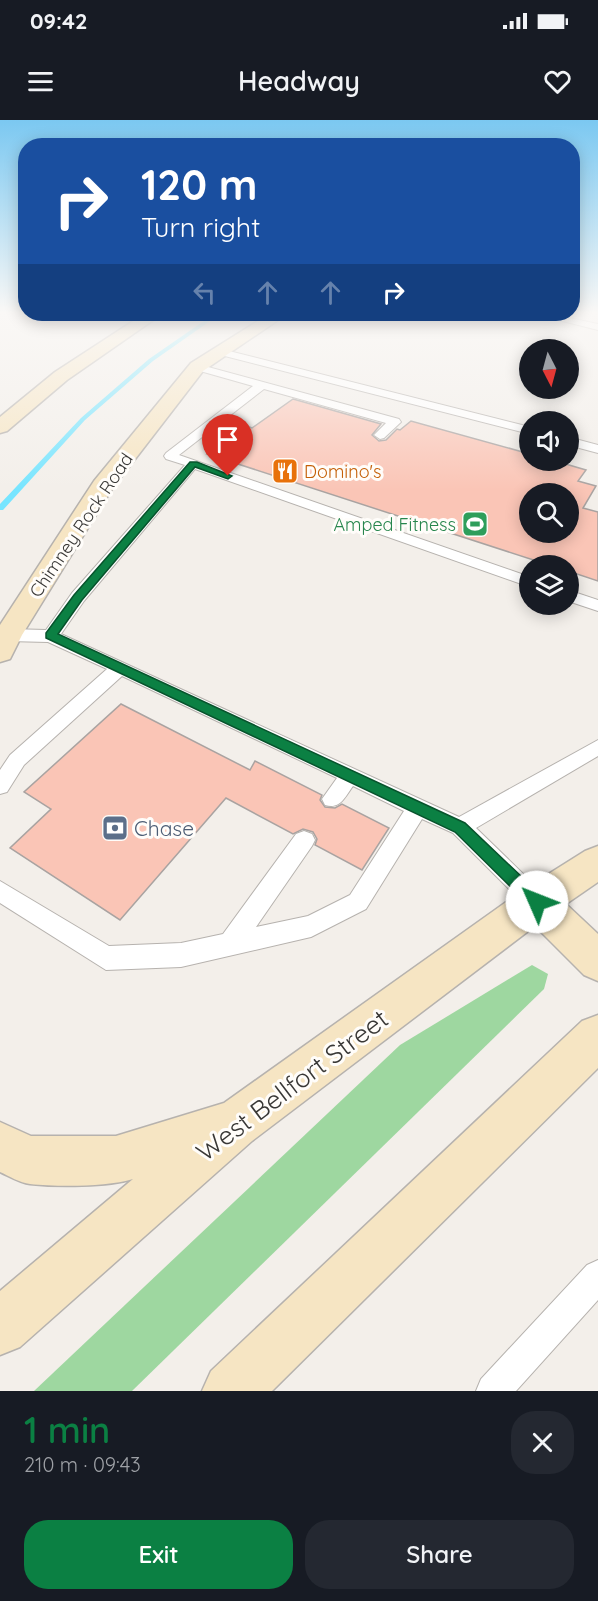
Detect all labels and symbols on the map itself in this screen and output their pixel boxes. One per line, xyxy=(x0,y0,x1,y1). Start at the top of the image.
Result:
north arrow xyxy=(519,339,579,399)
pin xyxy=(202,414,253,476)
street label: Chimney Rock Road xyxy=(24,448,138,602)
restaurant icon: Domino's xyxy=(270,456,300,486)
place label: Domino's xyxy=(304,460,381,483)
sports icon: Amped Fitness xyxy=(460,509,490,539)
place label: Amped Fitness xyxy=(333,513,456,536)
bank icon: Chase xyxy=(100,813,130,843)
place label: Chase xyxy=(134,815,194,841)
position arrow xyxy=(505,870,569,934)
street label: West Bellfort Street xyxy=(189,1002,395,1168)

